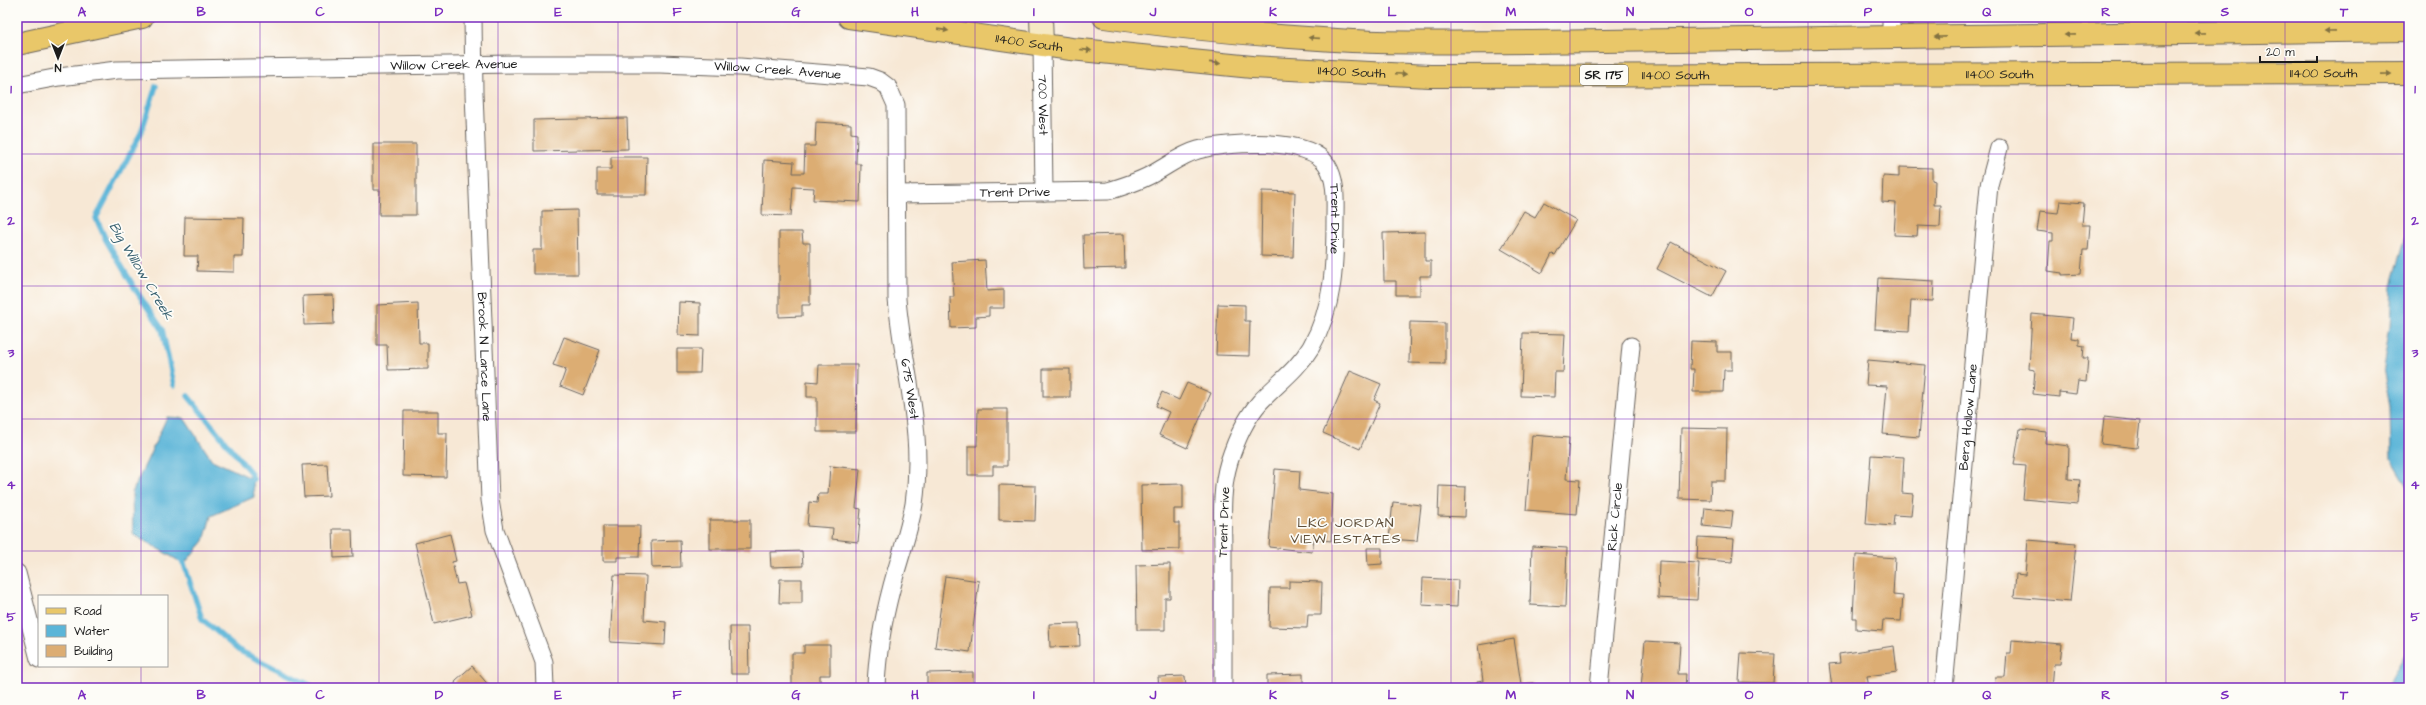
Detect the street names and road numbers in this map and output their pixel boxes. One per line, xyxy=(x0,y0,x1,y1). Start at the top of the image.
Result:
street label: 11400 South xyxy=(994,29,1065,57)
street label: Willow Creek Avenue xyxy=(390,55,518,75)
street label: Willow Creek Avenue xyxy=(714,57,842,84)
street label: 11400 South xyxy=(1317,61,1387,83)
street label: 11400 South xyxy=(2290,64,2358,82)
road number: SR 175 xyxy=(1580,65,1628,85)
street label: 11400 South xyxy=(1966,65,2034,83)
street label: 11400 South xyxy=(1642,66,1710,84)
street label: 700 West xyxy=(1033,75,1052,136)
street label: Trent Drive xyxy=(1325,182,1344,255)
street label: Trent Drive xyxy=(980,183,1050,202)
street label: Brook N Lance Lane xyxy=(473,292,496,422)
street label: 675 West xyxy=(896,357,923,421)
street label: Berg Hollow Lane xyxy=(1955,363,1982,471)
street label: Rick Circle xyxy=(1603,482,1627,552)
street label: Trent Drive xyxy=(1214,486,1234,558)

